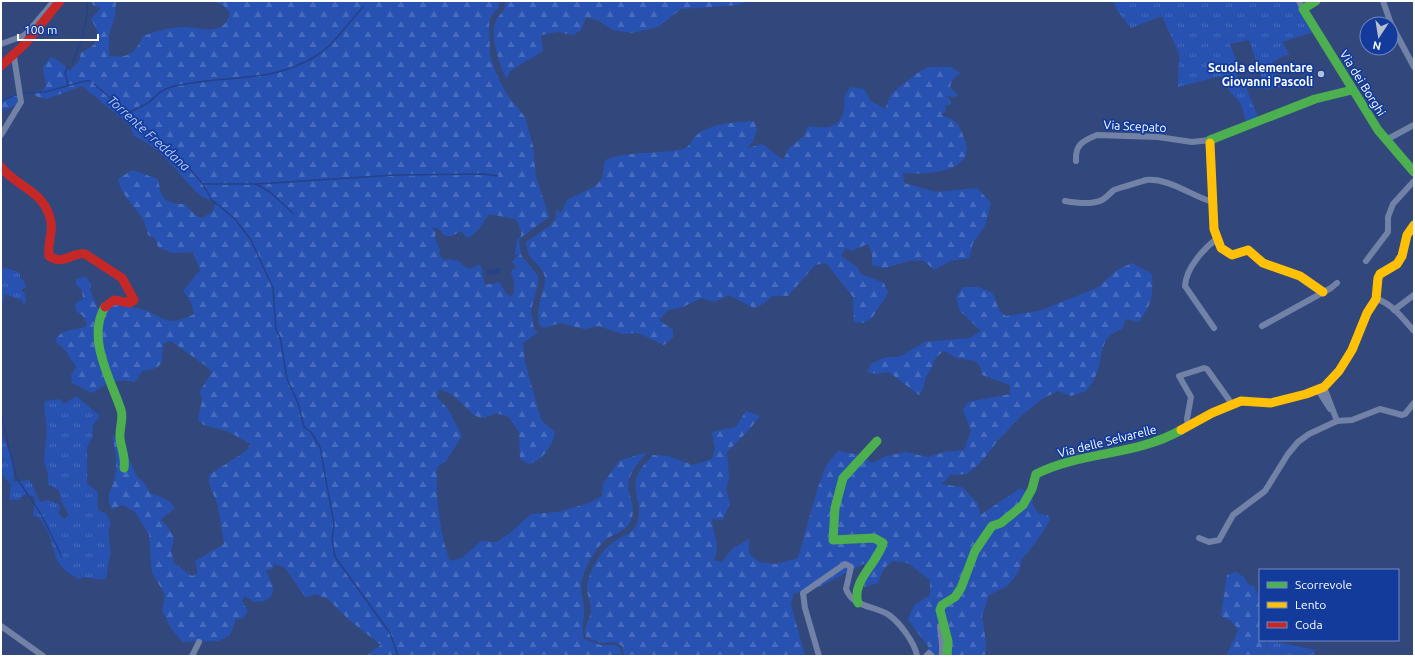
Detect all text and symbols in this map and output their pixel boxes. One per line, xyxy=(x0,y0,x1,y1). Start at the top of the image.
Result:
scale bar xyxy=(18,16,98,42)
north arrow xyxy=(1359,16,1399,56)
text: 100 m xyxy=(24,23,57,36)
text: N xyxy=(1372,39,1382,53)
street label: Via dei Borghi xyxy=(1338,48,1388,118)
place label: Scuola elementare Giovanni Pascoli xyxy=(1208,61,1313,88)
marker: Scuola elementare Giovanni Pascoli xyxy=(1316,69,1326,79)
water label: Torrente Freddana xyxy=(105,92,193,174)
street label: Via Scepato xyxy=(1103,118,1167,134)
street label: Via delle Selvarelle xyxy=(1056,422,1158,460)
legend xyxy=(1259,569,1399,641)
text: Scorrevole xyxy=(1295,578,1352,591)
text: Lento xyxy=(1295,598,1326,611)
text: Coda xyxy=(1295,618,1323,631)

